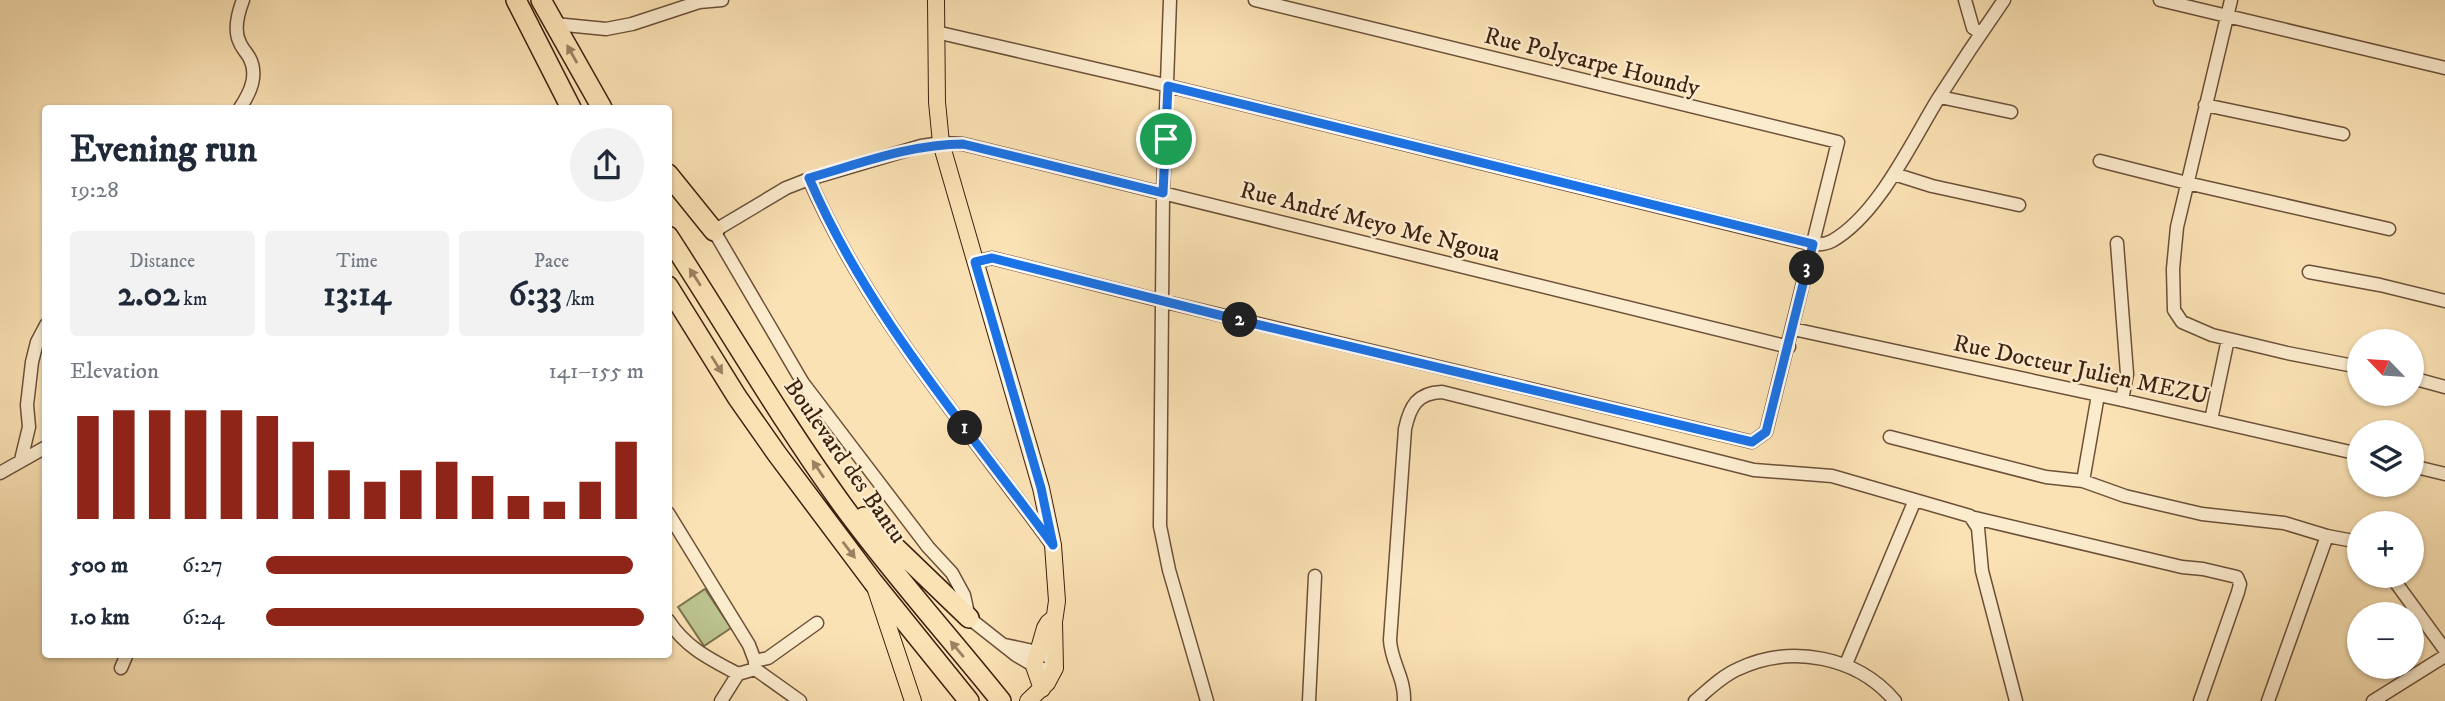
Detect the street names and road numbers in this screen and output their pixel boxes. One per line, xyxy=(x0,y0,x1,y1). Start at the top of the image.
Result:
street label: Rue Polycarpe Houndy xyxy=(1481,21,1704,103)
street label: Rue André Meyo Me Ngoua xyxy=(1237,175,1504,269)
street label: Rue Docteur Julien MEZU xyxy=(1951,328,2211,412)
street label: Boulevard des Bantu xyxy=(777,373,913,549)

